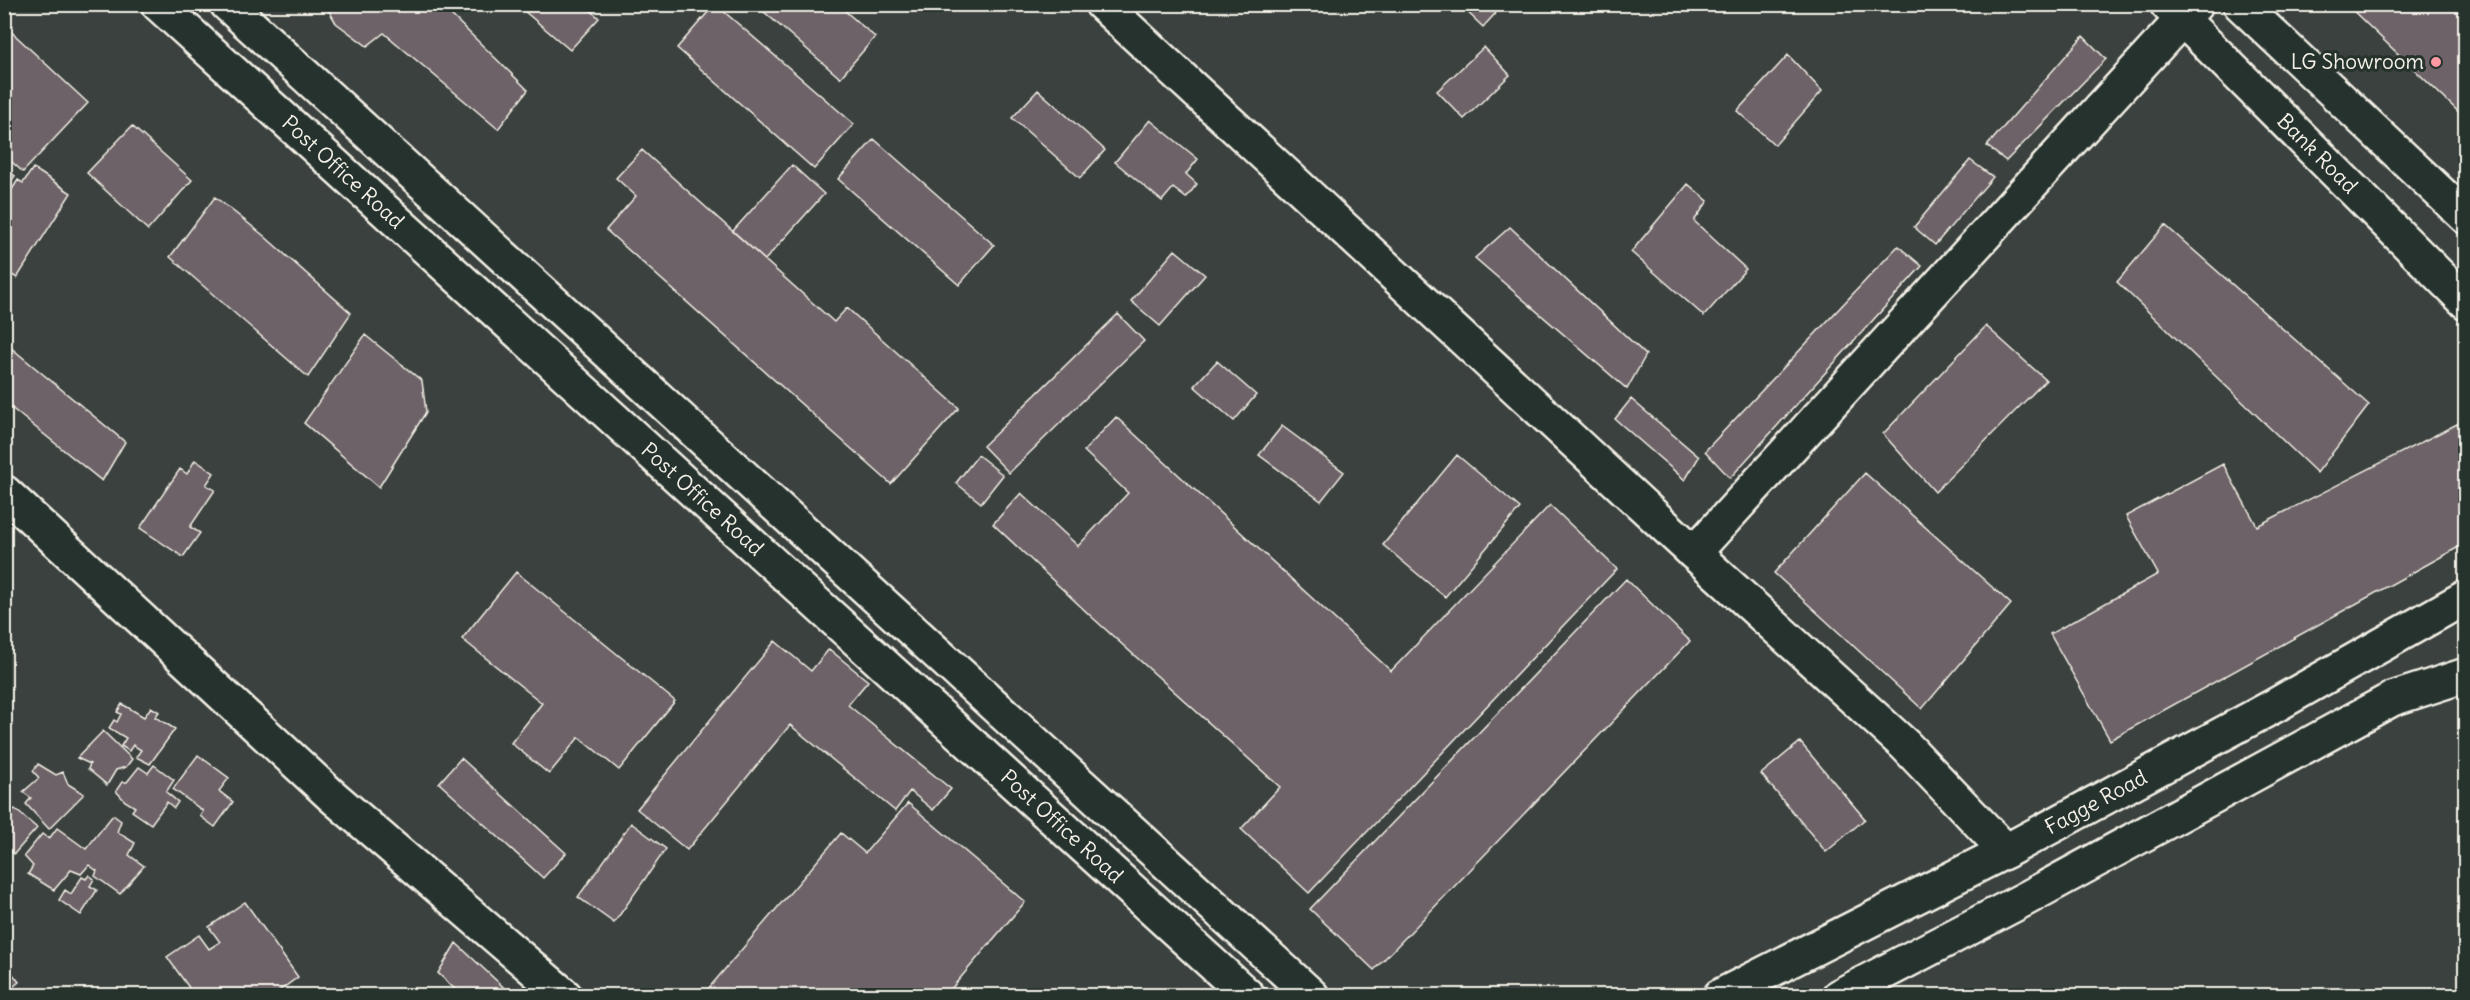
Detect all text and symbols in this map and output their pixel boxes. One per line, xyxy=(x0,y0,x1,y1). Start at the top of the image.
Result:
place label: LG Showroom xyxy=(2291,48,2424,75)
marker: LG Showroom xyxy=(2429,55,2443,69)
street label: Bank Road xyxy=(2272,107,2364,199)
street label: Post Office Road xyxy=(276,109,410,234)
street label: Post Office Road xyxy=(636,436,770,562)
street label: Fagge Road xyxy=(2040,763,2151,840)
street label: Post Office Road xyxy=(995,764,1129,889)

